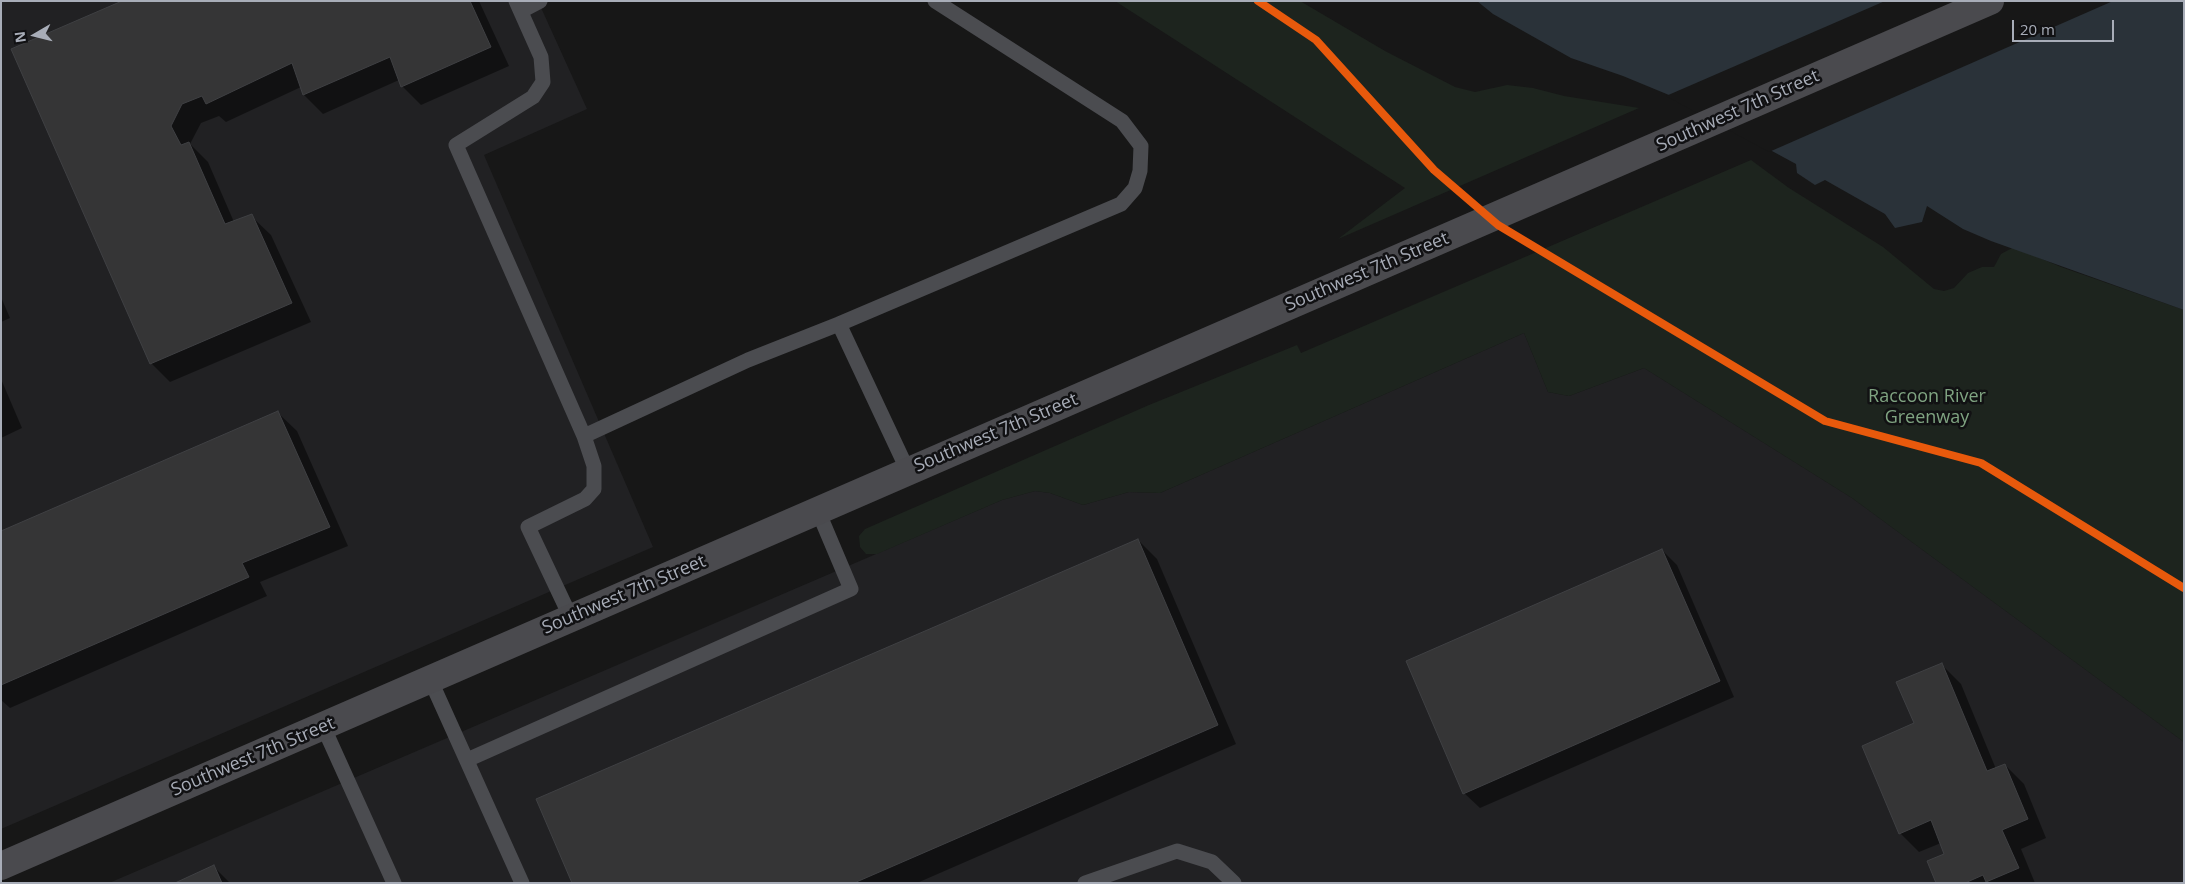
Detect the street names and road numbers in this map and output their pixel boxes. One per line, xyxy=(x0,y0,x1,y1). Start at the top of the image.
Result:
street label: Southwest 7th Street xyxy=(1653,65,1823,157)
street label: Southwest 7th Street xyxy=(1282,228,1452,316)
street label: Southwest 7th Street xyxy=(911,389,1081,477)
street label: Southwest 7th Street xyxy=(539,551,709,639)
street label: Southwest 7th Street xyxy=(168,713,338,801)

